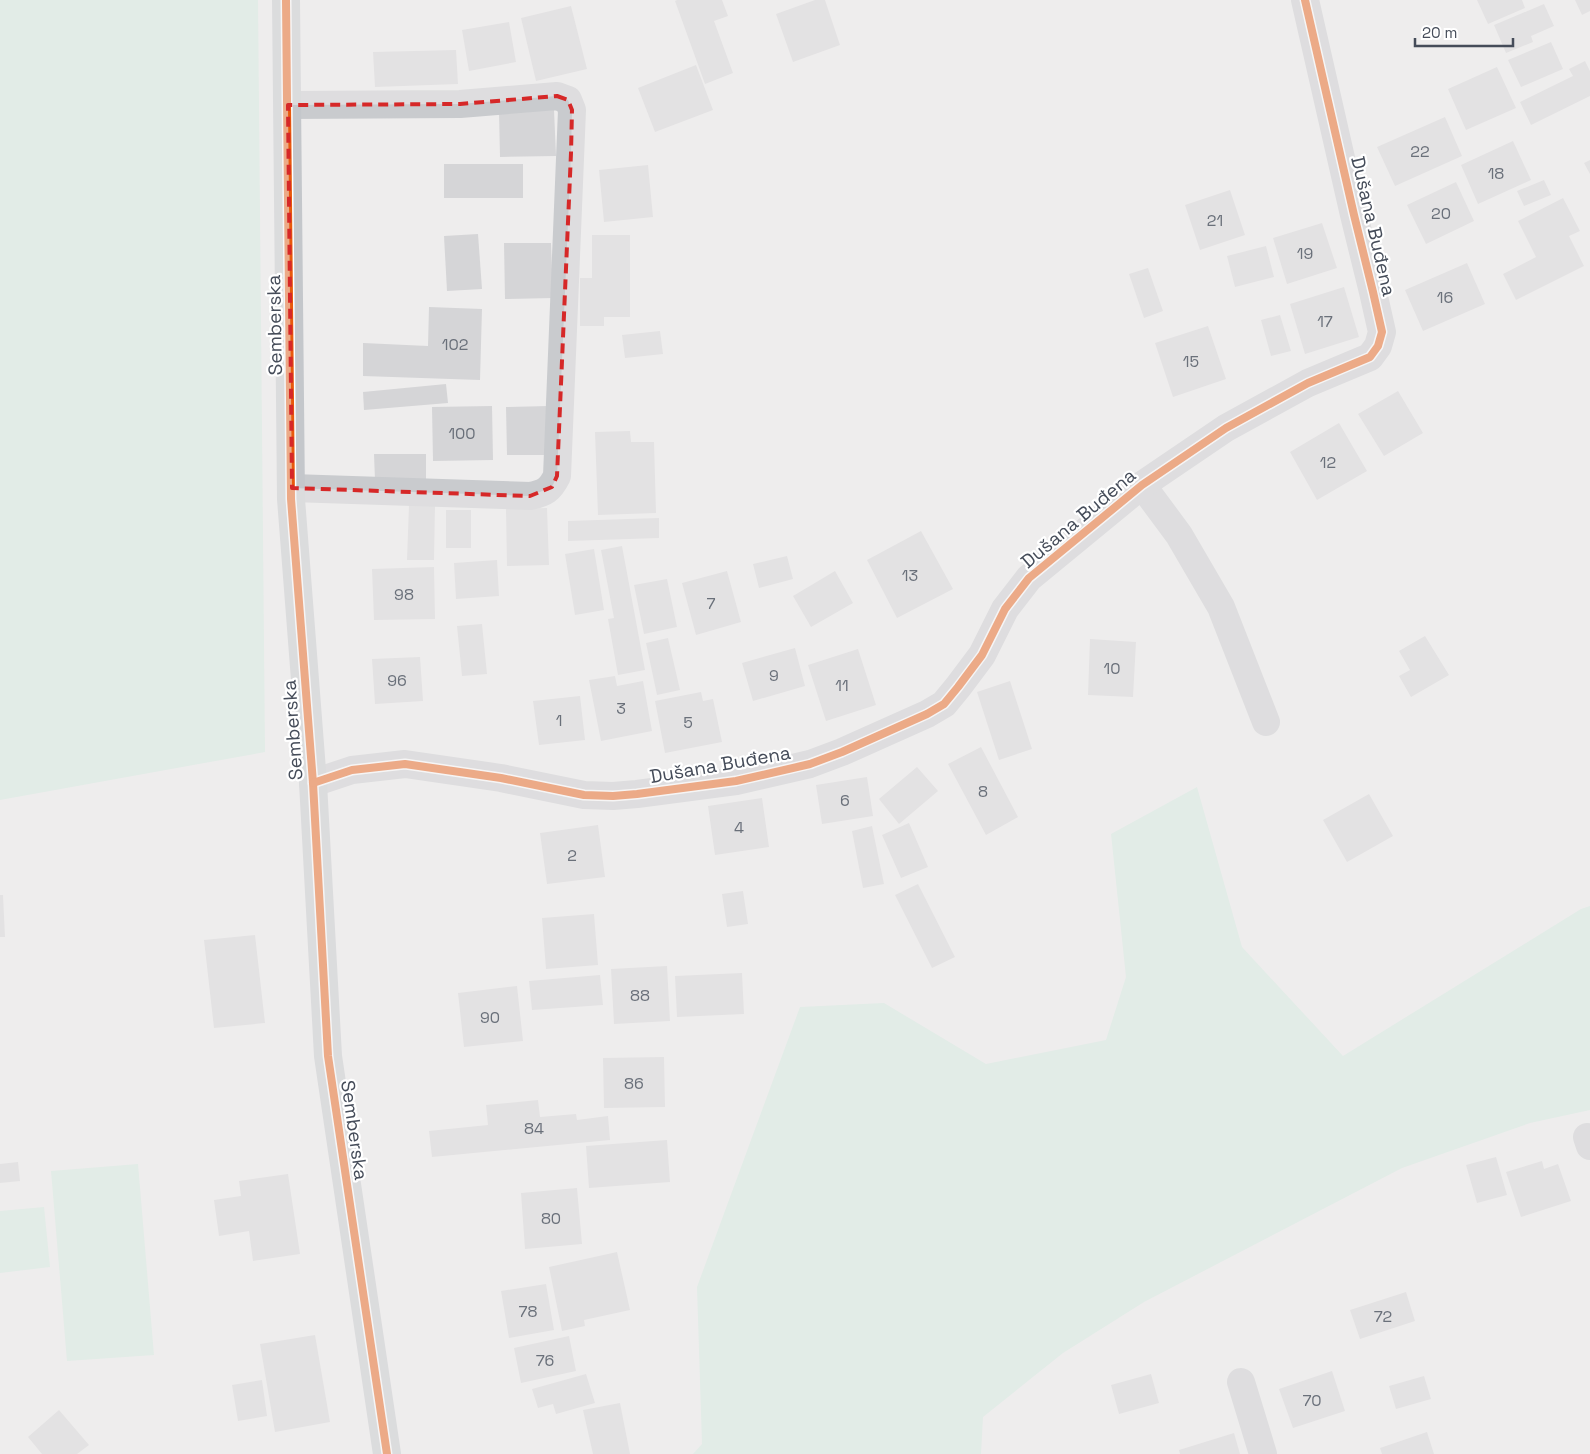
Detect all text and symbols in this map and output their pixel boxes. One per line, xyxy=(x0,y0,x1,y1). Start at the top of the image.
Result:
scale bar xyxy=(1415,15,1512,47)
text: 20 m xyxy=(1422,23,1457,42)
house number: 22 xyxy=(1410,141,1430,162)
street label: Dušana Buđena xyxy=(1345,154,1402,299)
house number: 18 xyxy=(1488,163,1504,184)
house number: 20 xyxy=(1431,203,1451,224)
house number: 21 xyxy=(1207,210,1223,231)
house number: 19 xyxy=(1297,243,1313,264)
street label: Semberska xyxy=(261,274,288,376)
house number: 16 xyxy=(1437,287,1453,308)
house number: 17 xyxy=(1317,311,1333,332)
house number: 102 xyxy=(442,334,468,355)
house number: 15 xyxy=(1183,351,1199,372)
house number: 100 xyxy=(448,423,476,444)
house number: 12 xyxy=(1320,452,1336,473)
street label: Dušana Buđena xyxy=(1016,463,1141,574)
house number: 13 xyxy=(902,565,918,586)
house number: 98 xyxy=(394,584,414,605)
house number: 7 xyxy=(706,593,716,614)
house number: 10 xyxy=(1104,658,1120,679)
house number: 9 xyxy=(769,665,779,686)
house number: 96 xyxy=(387,670,407,691)
house number: 11 xyxy=(835,675,849,696)
street label: Semberska xyxy=(277,679,308,781)
house number: 3 xyxy=(616,698,626,719)
house number: 1 xyxy=(556,710,562,731)
house number: 5 xyxy=(683,712,693,733)
street label: Dušana Buđena xyxy=(648,740,793,789)
house number: 8 xyxy=(978,781,988,802)
house number: 6 xyxy=(840,790,850,811)
house number: 4 xyxy=(734,817,744,838)
house number: 2 xyxy=(567,845,577,866)
house number: 88 xyxy=(630,985,650,1006)
house number: 90 xyxy=(480,1007,500,1028)
house number: 86 xyxy=(624,1073,644,1094)
street label: Semberska xyxy=(335,1078,374,1182)
house number: 84 xyxy=(524,1118,544,1139)
house number: 80 xyxy=(541,1208,561,1229)
house number: 78 xyxy=(519,1301,538,1322)
house number: 72 xyxy=(1374,1306,1392,1327)
house number: 76 xyxy=(536,1350,554,1371)
house number: 70 xyxy=(1302,1390,1322,1411)

